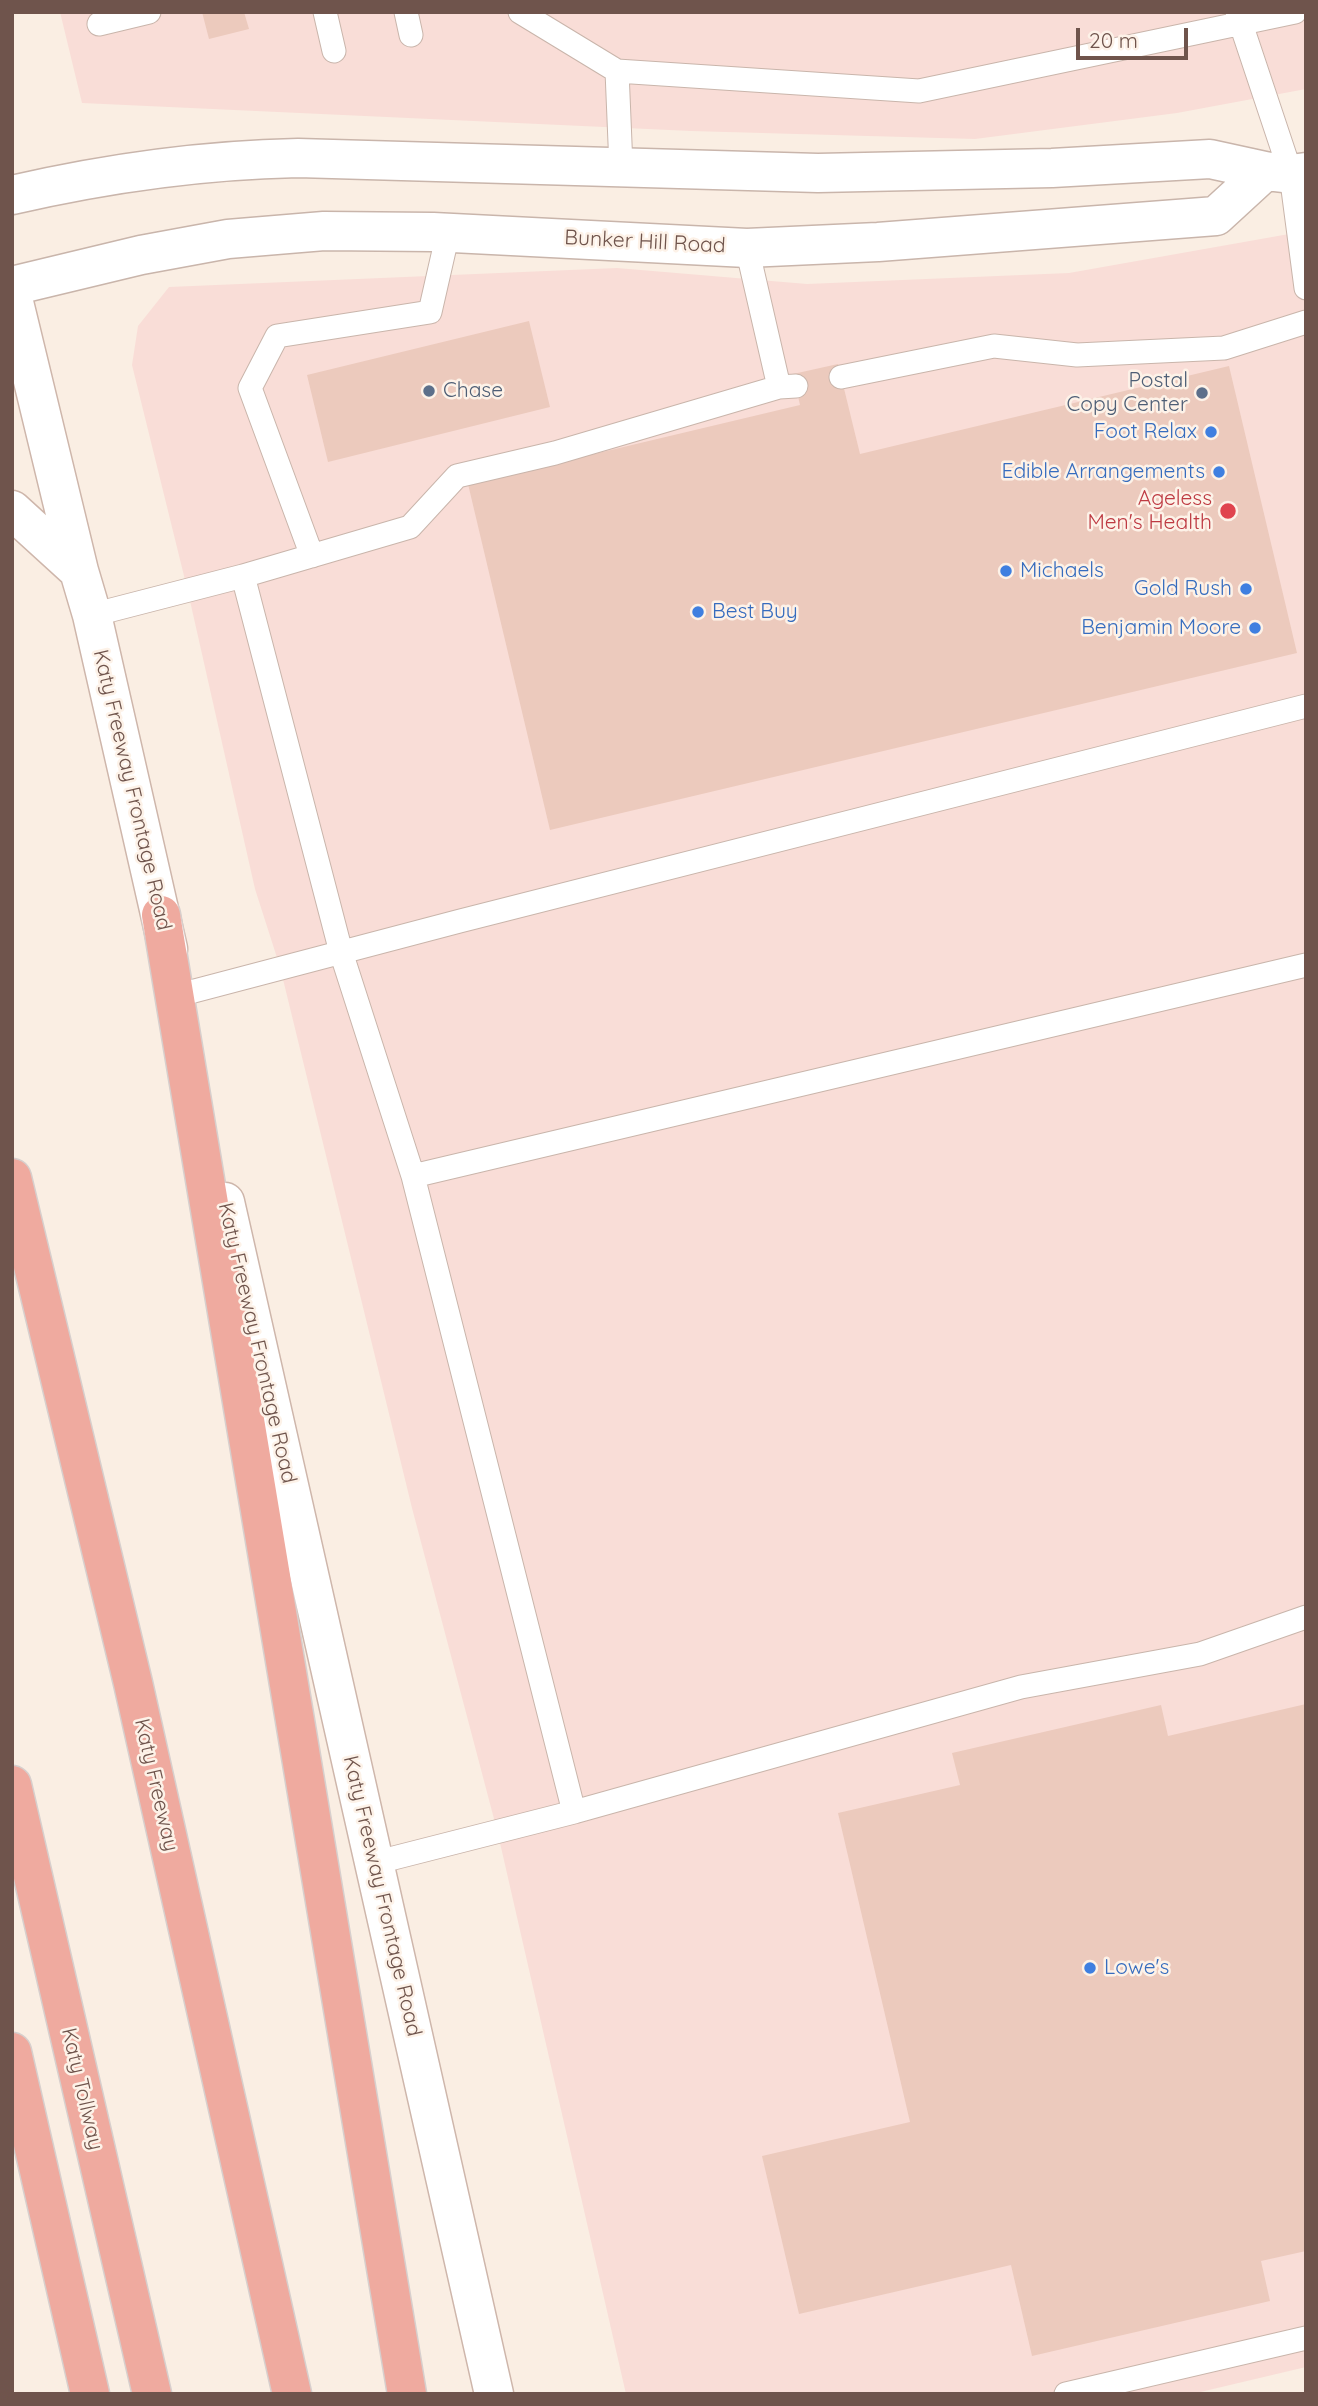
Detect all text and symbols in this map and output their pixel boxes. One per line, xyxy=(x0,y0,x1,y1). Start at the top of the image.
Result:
scale bar xyxy=(1080,14,1192,58)
text: 20 m xyxy=(1089,27,1138,53)
street label: Bunker Hill Road xyxy=(564,225,726,259)
place label: Postal Copy Center xyxy=(1067,368,1188,418)
place label: Chase xyxy=(443,378,503,404)
marker: Chase xyxy=(421,383,437,399)
marker: Postal Copy Center xyxy=(1194,385,1210,401)
place label: Foot Relax xyxy=(1094,419,1197,445)
marker: Foot Relax xyxy=(1203,424,1219,440)
place label: Edible Arrangements xyxy=(1002,459,1205,485)
marker: Edible Arrangements xyxy=(1211,464,1227,480)
place label: Ageless Men's Health xyxy=(1087,486,1212,536)
marker: Ageless Men's Health xyxy=(1218,501,1238,521)
place label: Michaels xyxy=(1020,558,1104,584)
marker: Michaels xyxy=(998,563,1014,579)
place label: Gold Rush xyxy=(1134,576,1232,602)
marker: Gold Rush xyxy=(1238,581,1254,597)
place label: Best Buy xyxy=(712,599,798,625)
marker: Best Buy xyxy=(690,604,706,620)
place label: Benjamin Moore xyxy=(1081,615,1241,641)
marker: Benjamin Moore xyxy=(1247,620,1263,636)
street label: Katy Freeway Frontage Road xyxy=(87,647,177,933)
street label: Katy Freeway Frontage Road xyxy=(212,1200,302,1486)
street label: Katy Freeway xyxy=(129,1716,183,1854)
street label: Katy Freeway Frontage Road xyxy=(337,1753,427,2039)
place label: Lowe's xyxy=(1104,1955,1169,1981)
marker: Lowe's xyxy=(1082,1960,1098,1976)
street label: Katy Tollway xyxy=(56,2026,108,2152)

